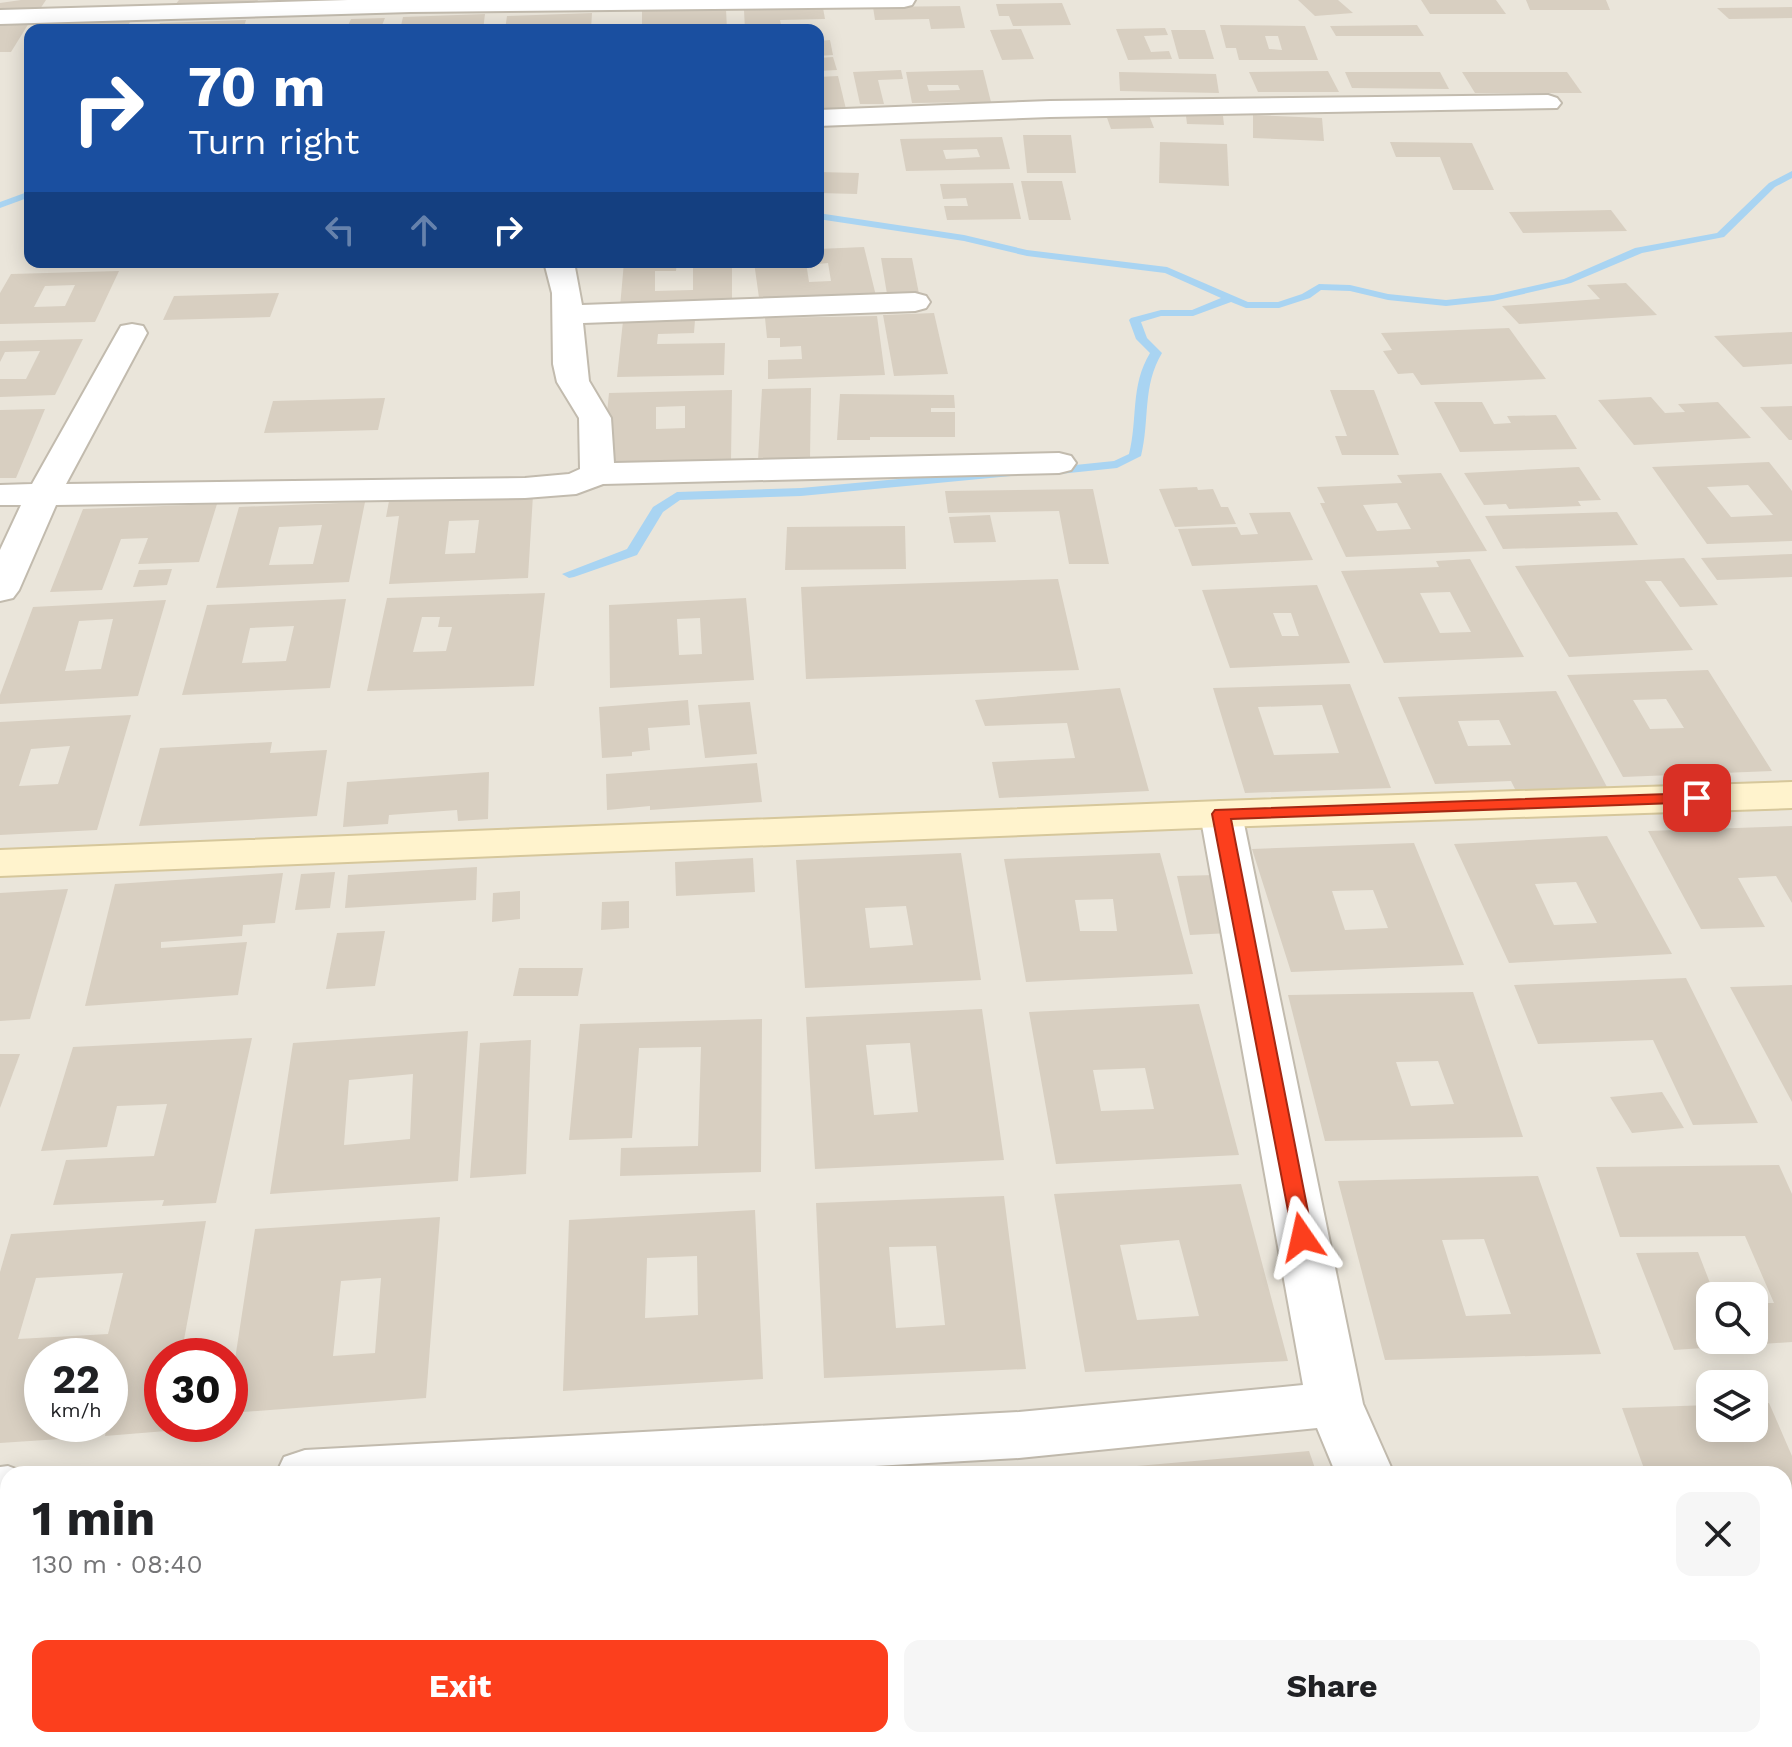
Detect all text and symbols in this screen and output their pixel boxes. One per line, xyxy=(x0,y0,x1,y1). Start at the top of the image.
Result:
text: 70 m xyxy=(188,54,325,120)
icon: right xyxy=(56,56,160,160)
text: Turn right xyxy=(188,121,359,163)
icon: left xyxy=(318,208,362,252)
icon: ahead xyxy=(402,208,446,252)
icon: right xyxy=(486,208,530,252)
pin xyxy=(1663,764,1731,832)
icon: arrive xyxy=(1675,776,1719,820)
position arrow xyxy=(1260,1195,1344,1279)
map controls xyxy=(1696,1282,1768,1442)
button: search xyxy=(1696,1282,1768,1354)
speed limit sign: 30 xyxy=(144,1338,248,1442)
text: 22 xyxy=(52,1356,100,1403)
button: layers xyxy=(1696,1370,1768,1442)
text: km/h xyxy=(50,1398,102,1422)
text: 1 min xyxy=(32,1490,155,1547)
button: close xyxy=(1676,1492,1760,1576)
text: 130 m · 08:40 xyxy=(32,1549,203,1579)
button: Exit xyxy=(32,1640,888,1732)
button: Share xyxy=(904,1640,1760,1732)

